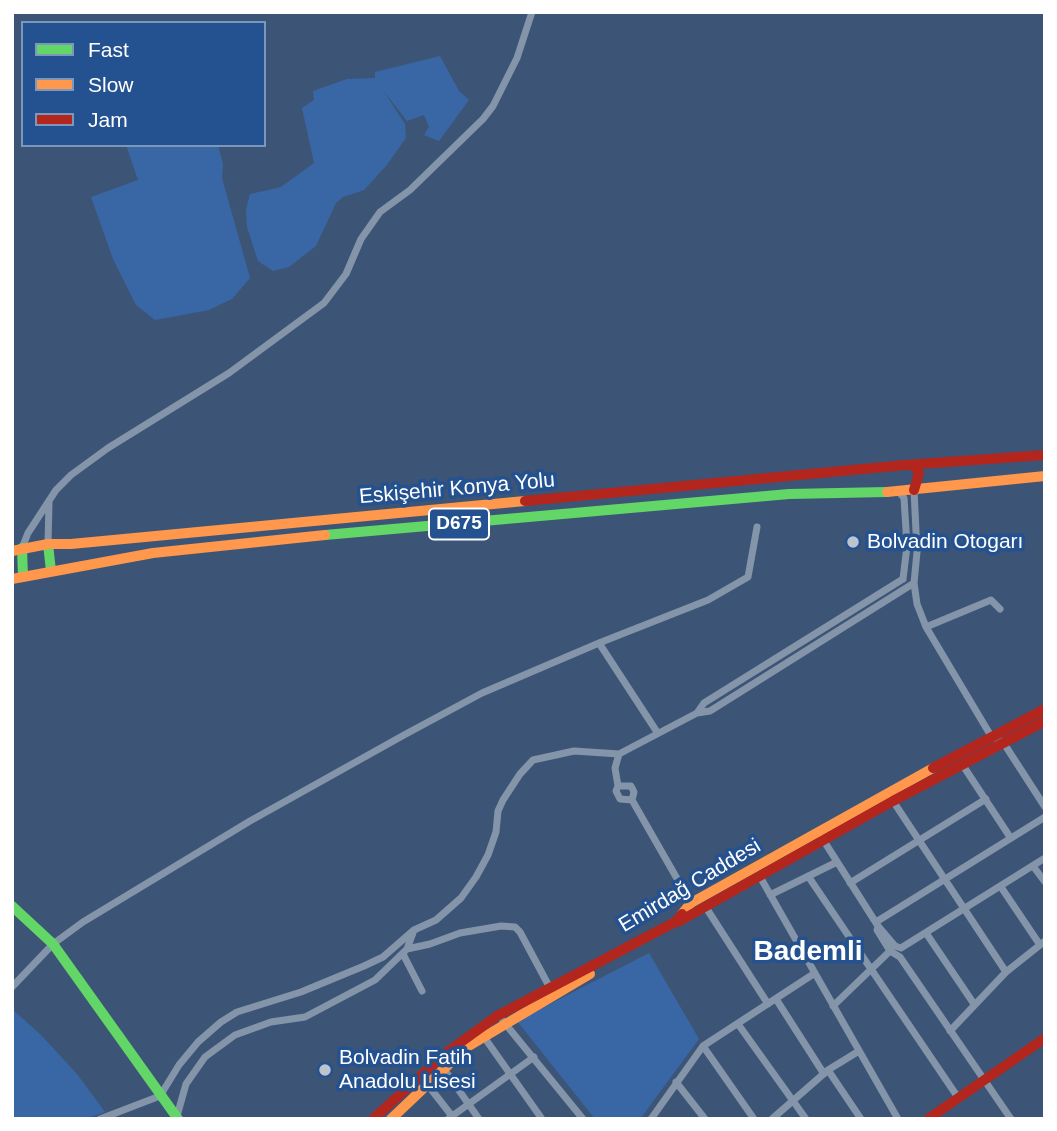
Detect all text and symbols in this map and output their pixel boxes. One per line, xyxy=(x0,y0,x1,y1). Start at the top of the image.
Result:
legend xyxy=(21,21,266,147)
text: Fast xyxy=(88,38,129,61)
text: Slow xyxy=(88,73,134,96)
text: Jam xyxy=(88,108,128,131)
street label: Eskişehir Konya Yolu xyxy=(358,468,556,510)
road number: D675 xyxy=(429,509,489,540)
place label: Bolvadin Otogarı xyxy=(867,529,1023,555)
marker: Bolvadin Otogarı xyxy=(845,534,861,550)
street label: Emirdağ Caddesi xyxy=(614,834,766,938)
district label: Bademli xyxy=(754,935,862,969)
place label: Bolvadin Fatih Anadolu Lisesi xyxy=(339,1045,476,1095)
marker: Bolvadin Fatih Anadolu Lisesi xyxy=(317,1062,333,1078)

